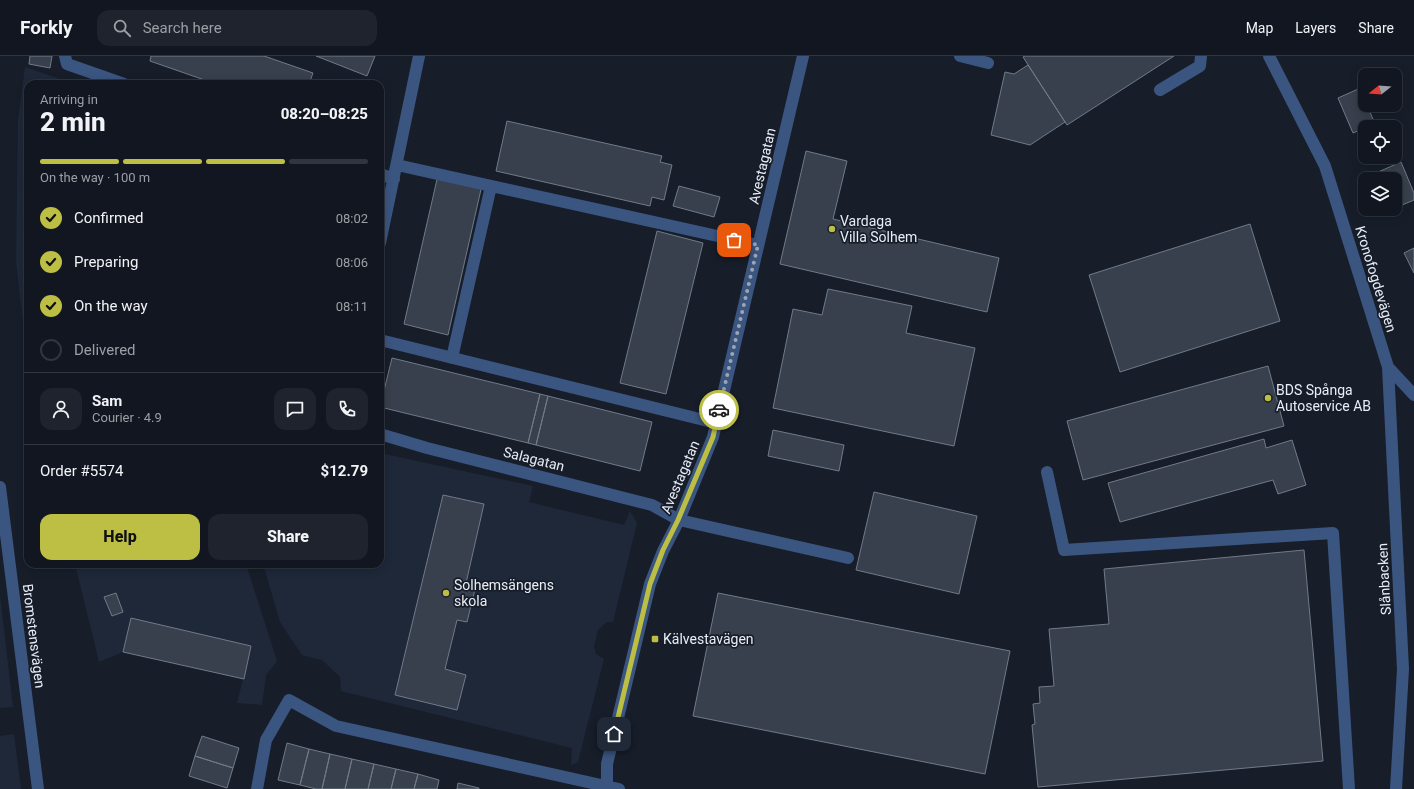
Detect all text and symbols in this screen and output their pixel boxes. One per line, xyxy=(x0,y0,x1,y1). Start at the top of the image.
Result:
search box xyxy=(97,10,377,46)
text: Forkly xyxy=(20,16,73,39)
icon: search xyxy=(111,17,133,39)
text: Search here xyxy=(143,19,222,37)
text: Map xyxy=(1246,20,1273,36)
text: Layers xyxy=(1295,20,1336,36)
text: Share xyxy=(1358,20,1394,36)
north arrow xyxy=(1358,68,1402,112)
map controls xyxy=(1358,68,1402,216)
text: Arriving in xyxy=(40,92,98,107)
text: 08:20–08:25 xyxy=(281,105,368,123)
text: 2 min xyxy=(40,107,106,137)
button: locate xyxy=(1358,120,1402,164)
street label: Avestagatan xyxy=(745,126,779,206)
text: On the way · 100 m xyxy=(40,170,150,185)
button: layers xyxy=(1358,172,1402,216)
icon: check xyxy=(40,207,62,229)
text: Confirmed xyxy=(74,209,144,227)
text: 08:02 xyxy=(336,211,368,226)
place label: Vardaga Villa Solhem xyxy=(840,213,917,245)
pin xyxy=(717,223,751,257)
marker: Vardaga Villa Solhem xyxy=(827,224,837,234)
street label: Kronofogdevägen xyxy=(1352,224,1400,334)
icon: bag xyxy=(723,229,745,251)
icon: check xyxy=(40,251,62,273)
text: Preparing xyxy=(74,253,138,271)
text: 08:06 xyxy=(336,255,368,270)
icon: check xyxy=(40,295,62,317)
text: On the way xyxy=(74,297,148,315)
text: 08:11 xyxy=(336,299,368,314)
text: Delivered xyxy=(74,341,136,359)
place label: BDS Spånga Autoservice AB xyxy=(1276,382,1371,414)
button: person xyxy=(40,388,82,430)
button: chat xyxy=(274,388,316,430)
button: phone xyxy=(326,388,368,430)
courier xyxy=(699,390,739,430)
text: Sam xyxy=(92,392,122,410)
marker: BDS Spånga Autoservice AB xyxy=(1263,393,1273,403)
icon: car xyxy=(708,399,730,421)
text: Courier · 4.9 xyxy=(92,410,162,425)
street label: Avestagatan xyxy=(657,438,703,516)
street label: Salagatan xyxy=(502,444,566,474)
text: Order #5574 xyxy=(40,462,123,480)
text: $12.79 xyxy=(321,462,368,480)
button: Help xyxy=(40,514,200,560)
button: Share xyxy=(208,514,368,560)
street label: Slånbacken xyxy=(1374,543,1394,615)
place label: Solhemsängens skola xyxy=(454,577,554,609)
street label: Bromstensvägen xyxy=(20,583,48,689)
marker: Solhemsängens skola xyxy=(441,588,451,598)
place label: Kälvestavägen xyxy=(663,631,754,647)
marker: Kälvestavägen xyxy=(650,634,660,644)
pin xyxy=(597,717,631,751)
icon: home xyxy=(603,723,625,745)

